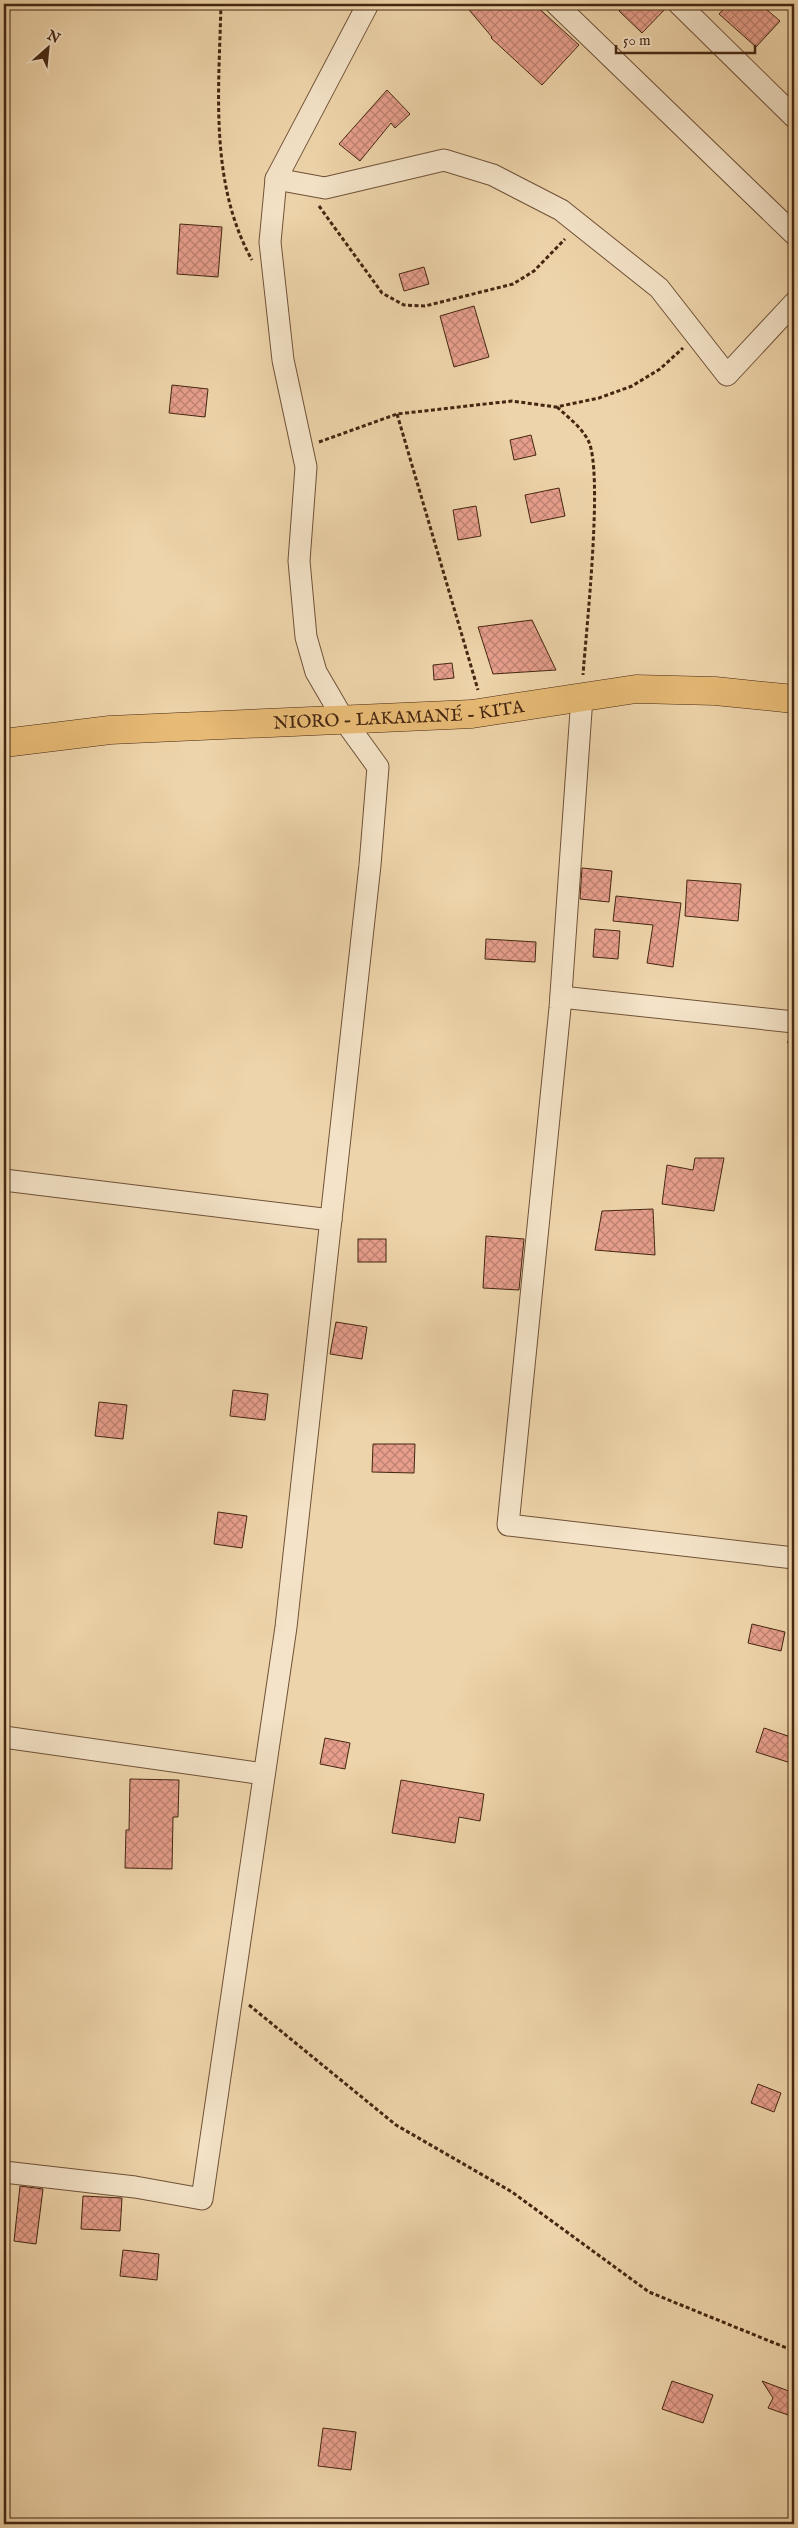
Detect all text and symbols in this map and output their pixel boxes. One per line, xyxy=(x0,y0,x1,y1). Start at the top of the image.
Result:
north arrow xyxy=(22,22,72,72)
scale bar xyxy=(616,22,754,54)
text: N xyxy=(43,26,63,48)
text: 50 m xyxy=(623,31,651,50)
street label: NIORO - LAKAMANÉ - KITA xyxy=(273,696,527,736)

